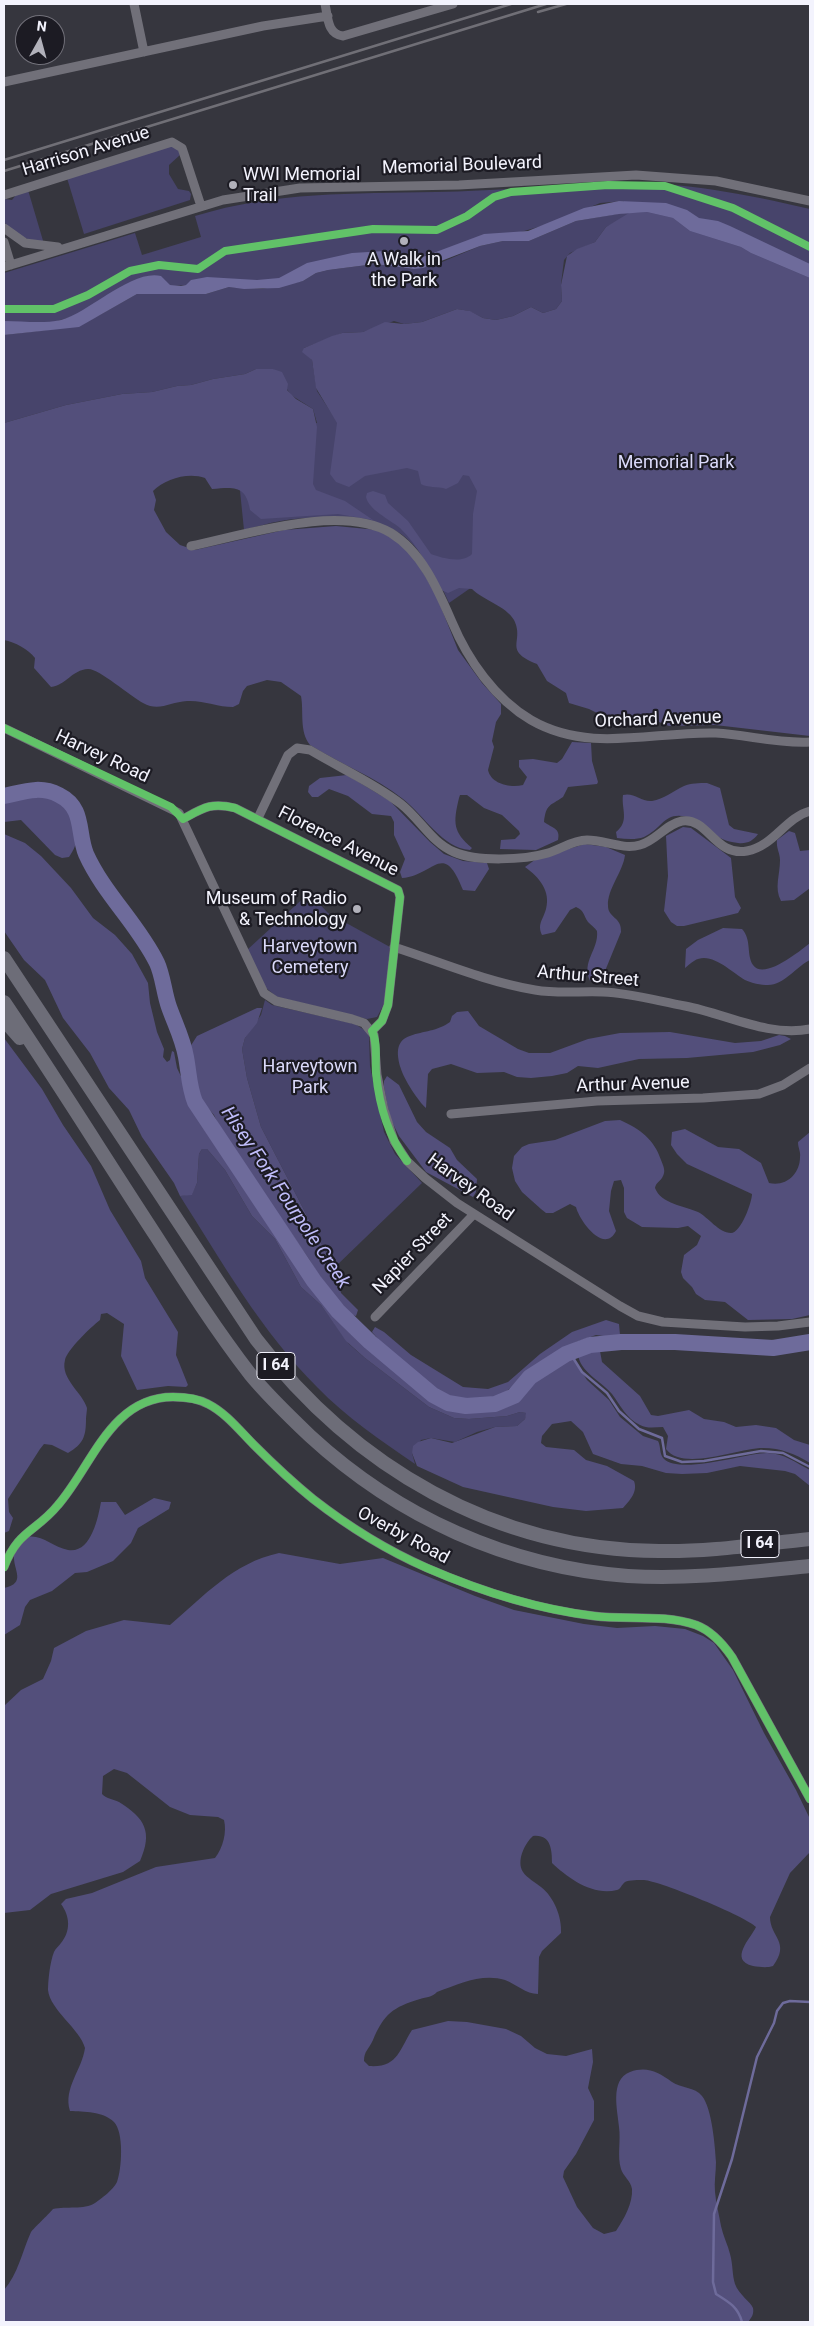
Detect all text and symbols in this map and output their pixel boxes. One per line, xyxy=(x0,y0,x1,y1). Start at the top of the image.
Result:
north arrow xyxy=(15,15,65,65)
text: N xyxy=(36,18,48,35)
street label: Harrison Avenue xyxy=(20,122,152,182)
street label: Memorial Boulevard xyxy=(382,152,542,180)
place label: WWI Memorial Trail xyxy=(243,164,360,206)
marker: WWI Memorial Trail xyxy=(227,179,239,191)
marker: A Walk in the Park xyxy=(398,235,410,247)
place label: A Walk in the Park xyxy=(367,249,441,292)
park label: Memorial Park xyxy=(618,452,734,474)
street label: Orchard Avenue xyxy=(594,707,722,733)
street label: Harvey Road xyxy=(52,726,152,788)
street label: Florence Avenue xyxy=(274,802,402,882)
place label: Museum of Radio & Technology xyxy=(206,888,347,931)
marker: Museum of Radio & Technology xyxy=(351,903,363,915)
park label: Harveytown Cemetery xyxy=(263,936,357,979)
street label: Arthur Street xyxy=(536,962,640,992)
park label: Harveytown Park xyxy=(263,1056,357,1098)
street label: Arthur Avenue xyxy=(576,1072,690,1098)
water label: Hisey Fork Fourpole Creek xyxy=(216,1103,354,1293)
street label: Harvey Road xyxy=(423,1150,517,1226)
street label: Napier Street xyxy=(369,1209,457,1299)
road number: I 64 xyxy=(257,1352,295,1380)
street label: Overby Road xyxy=(353,1503,453,1569)
road number: I 64 xyxy=(741,1530,779,1558)

